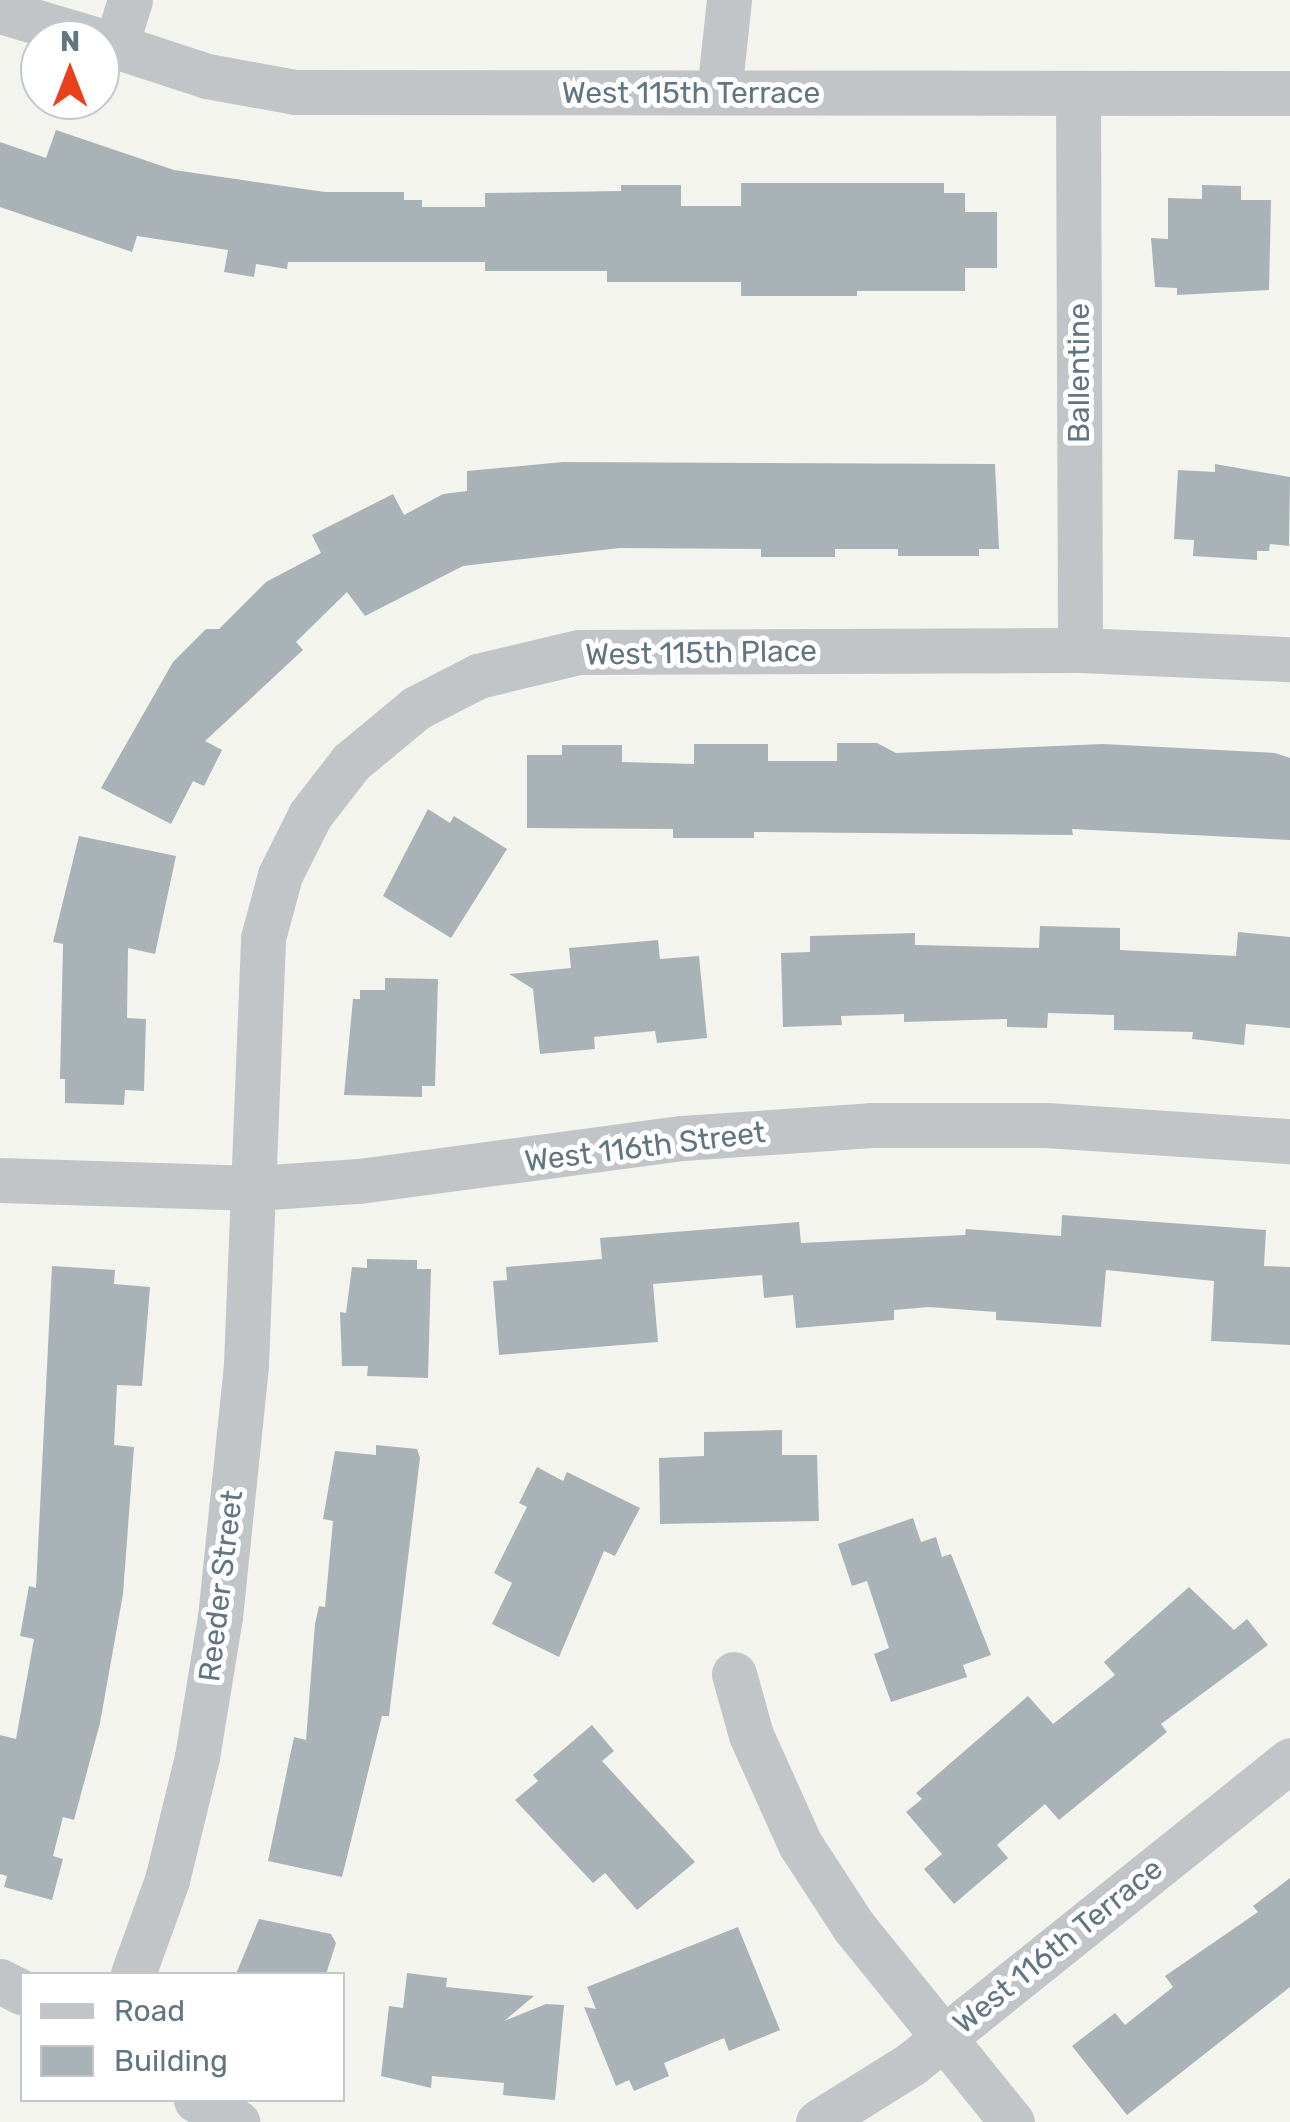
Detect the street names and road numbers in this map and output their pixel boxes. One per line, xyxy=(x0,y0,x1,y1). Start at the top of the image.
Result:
street label: West 115th Terrace xyxy=(561,75,821,111)
street label: Ballentine xyxy=(1061,303,1097,443)
street label: West 115th Place xyxy=(585,633,817,673)
street label: West 116th Street xyxy=(523,1114,767,1180)
street label: Reeder Street xyxy=(191,1488,251,1684)
street label: West 116th Terrace xyxy=(946,1850,1170,2042)

